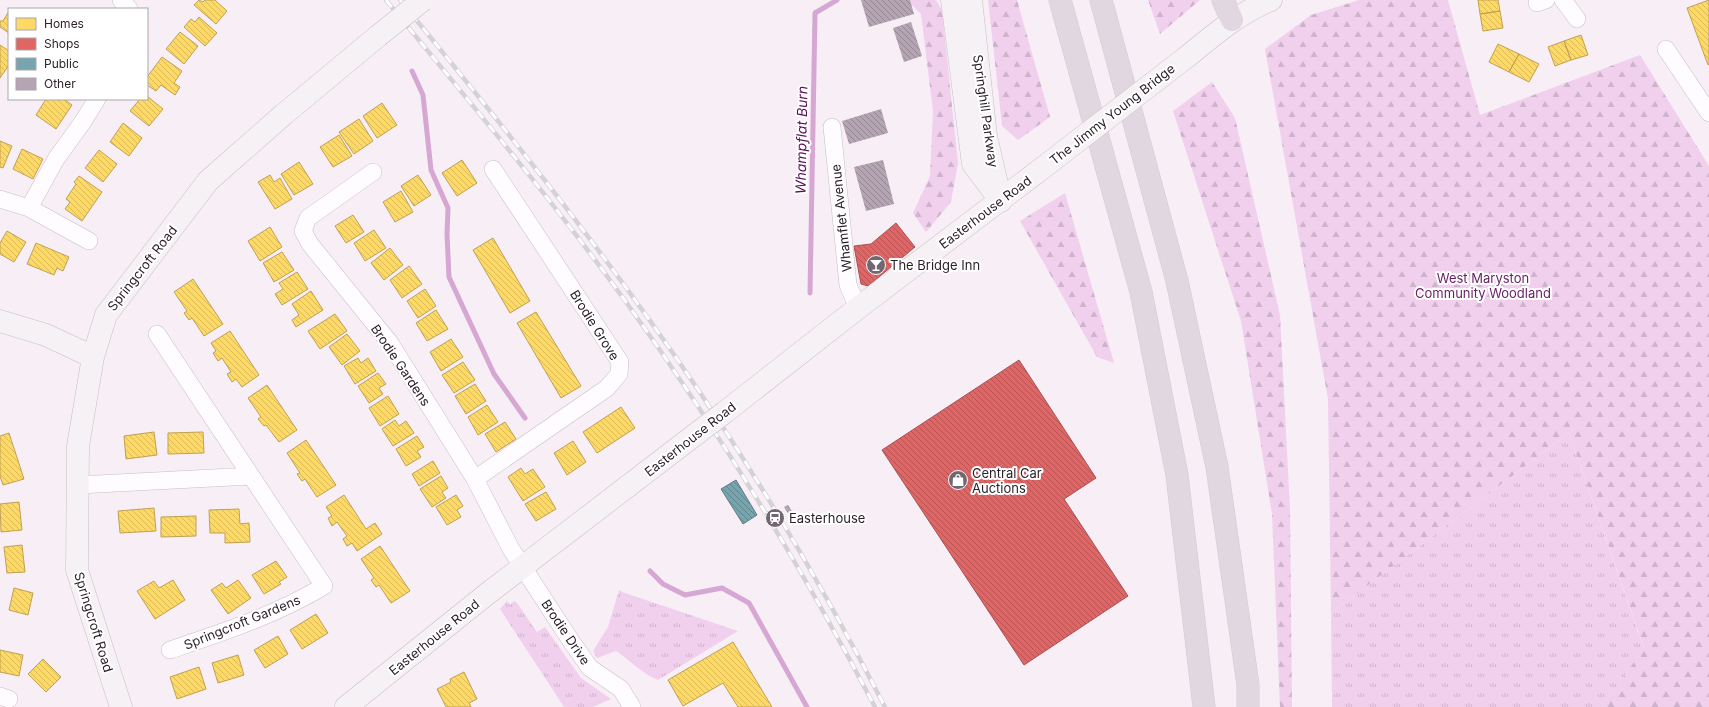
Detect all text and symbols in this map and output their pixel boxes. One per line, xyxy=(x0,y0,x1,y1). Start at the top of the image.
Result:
legend xyxy=(8,8,148,100)
text: Homes xyxy=(44,16,84,31)
text: Shops xyxy=(44,36,80,51)
street label: Springhill Parkway xyxy=(970,53,1002,169)
text: Public xyxy=(44,56,79,71)
street label: The Jimmy Young Bridge xyxy=(1046,60,1178,168)
text: Other xyxy=(44,76,76,91)
water label: Whampflat Burn xyxy=(792,86,810,194)
street label: Whamflet Avenue xyxy=(827,163,855,273)
street label: Easterhouse Road xyxy=(936,172,1034,252)
street label: Springcroft Road xyxy=(104,222,180,314)
bar icon: The Bridge Inn xyxy=(865,254,887,276)
place label: The Bridge Inn xyxy=(890,257,980,273)
park label: West Maryston Community Woodland xyxy=(1415,270,1551,301)
street label: Brodie Grove xyxy=(567,287,623,363)
street label: Brodie Gardens xyxy=(368,321,434,409)
street label: Easterhouse Road xyxy=(641,398,739,480)
place label: Central Car Auctions xyxy=(972,465,1042,496)
shop icon: Central Car Auctions xyxy=(947,469,969,491)
station icon: Easterhouse xyxy=(764,507,786,529)
place label: Easterhouse xyxy=(789,510,865,526)
street label: Springcroft Road xyxy=(71,570,117,674)
street label: Springcroft Gardens xyxy=(181,591,303,653)
street label: Easterhouse Road xyxy=(386,596,482,678)
street label: Brodie Drive xyxy=(538,596,594,668)

